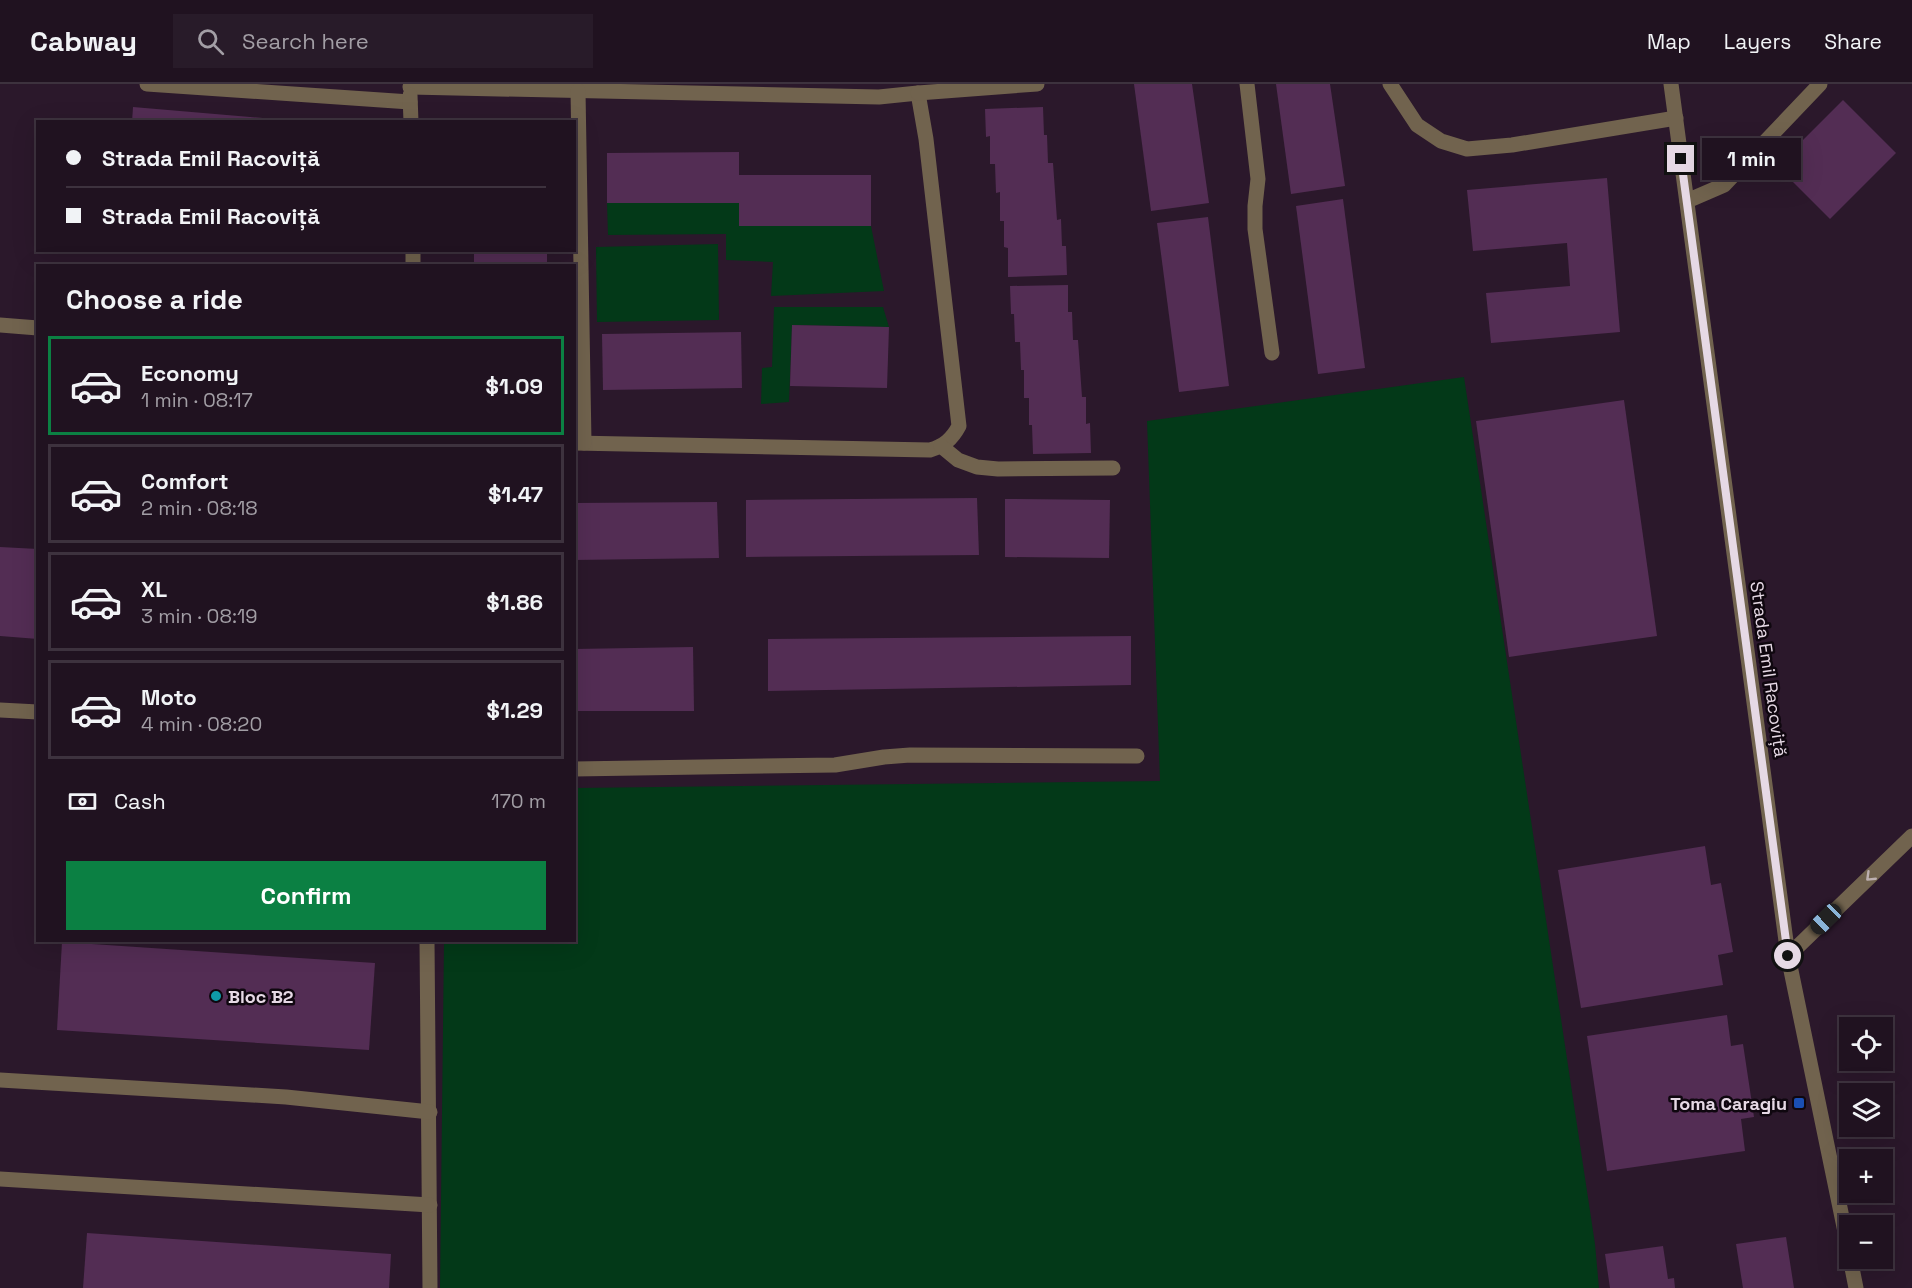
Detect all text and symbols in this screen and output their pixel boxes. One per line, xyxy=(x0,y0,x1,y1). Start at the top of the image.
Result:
search box xyxy=(173,14,593,68)
text: Cabway xyxy=(30,23,137,59)
icon: search xyxy=(194,25,227,58)
text: Search here xyxy=(242,27,369,55)
text: Map xyxy=(1647,28,1691,55)
text: Layers xyxy=(1724,28,1791,55)
text: Share xyxy=(1824,28,1882,55)
callout: 1 min xyxy=(1702,138,1801,180)
text: Strada Emil Racoviță xyxy=(102,144,320,172)
route end xyxy=(1667,145,1694,172)
text: 1 min xyxy=(1727,146,1776,172)
text: Strada Emil Racoviță xyxy=(102,202,320,230)
text: Choose a ride xyxy=(66,282,243,317)
icon: car xyxy=(69,359,123,413)
text: Economy xyxy=(141,359,239,387)
text: $1.09 xyxy=(486,372,543,400)
text: 1 min · 08:17 xyxy=(141,387,253,413)
icon: car xyxy=(69,467,123,521)
text: Comfort xyxy=(141,467,229,495)
text: $1.47 xyxy=(488,480,543,508)
text: 2 min · 08:18 xyxy=(141,495,258,521)
icon: car xyxy=(69,575,123,629)
text: XL xyxy=(141,575,167,603)
street label: Strada Emil Racoviță xyxy=(1745,580,1793,758)
text: $1.86 xyxy=(486,588,543,616)
text: 3 min · 08:19 xyxy=(141,603,258,629)
icon: car xyxy=(69,683,123,737)
text: Moto xyxy=(141,683,197,711)
text: $1.29 xyxy=(487,696,543,724)
text: 4 min · 08:20 xyxy=(141,711,262,737)
icon: cash xyxy=(66,785,99,818)
text: Cash xyxy=(114,787,166,815)
text: 170 m xyxy=(491,788,546,814)
button: Confirm xyxy=(66,861,546,930)
one-way arrow xyxy=(1866,870,1876,881)
car xyxy=(1807,900,1845,938)
route start xyxy=(1774,942,1801,969)
place label: Bloc B2 xyxy=(228,985,294,1008)
marker: Bloc B2 xyxy=(209,989,223,1003)
map controls xyxy=(1839,1017,1893,1269)
button: locate xyxy=(1839,1017,1893,1071)
button: layers xyxy=(1839,1083,1893,1137)
place label: Toma Caragiu xyxy=(1670,1092,1787,1115)
marker: Toma Caragiu xyxy=(1792,1096,1806,1110)
button: + xyxy=(1839,1149,1893,1203)
button: − xyxy=(1839,1215,1893,1269)

